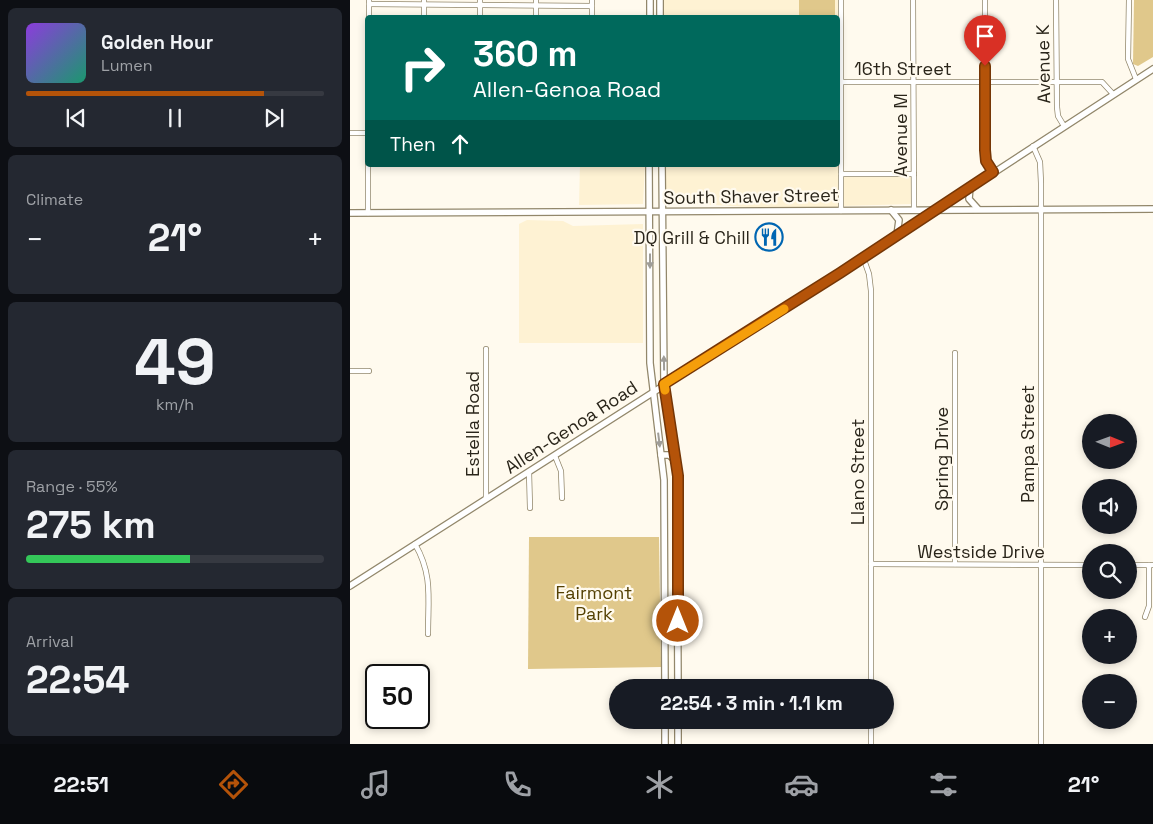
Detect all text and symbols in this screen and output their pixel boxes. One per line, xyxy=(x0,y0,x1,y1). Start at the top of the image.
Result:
pin xyxy=(964,15,1006,66)
icon: arrive xyxy=(971,22,999,50)
street label: Avenue K xyxy=(1031,24,1055,104)
text: Golden Hour xyxy=(101,30,213,55)
text: 360 m xyxy=(473,32,577,76)
icon: right xyxy=(390,35,455,100)
text: Lumen xyxy=(101,55,153,76)
street label: 16th Street xyxy=(854,57,952,80)
text: Allen-Genoa Road xyxy=(473,75,661,103)
street label: Avenue M xyxy=(889,93,912,177)
icon: previous xyxy=(62,104,90,132)
icon: pause xyxy=(161,104,189,132)
icon: next xyxy=(260,104,288,132)
icon: ahead xyxy=(446,130,474,158)
text: Then xyxy=(390,132,436,157)
street label: South Shaver Street xyxy=(663,183,839,209)
text: Climate xyxy=(26,189,83,210)
text: 21° xyxy=(148,214,202,262)
text: − xyxy=(26,221,43,257)
text: + xyxy=(307,221,324,257)
restaurant icon: DQ Grill & Chill xyxy=(754,222,784,252)
place label: DQ Grill & Chill xyxy=(634,226,750,249)
one-way arrow xyxy=(646,253,654,269)
text: 49 xyxy=(134,320,216,403)
one-way arrow xyxy=(660,355,668,371)
street label: Estella Road xyxy=(461,371,484,477)
street label: Allen-Genoa Road xyxy=(500,375,642,479)
street label: Pampa Street xyxy=(1016,385,1039,503)
text: km/h xyxy=(156,394,194,415)
street label: Spring Drive xyxy=(930,407,953,511)
north arrow xyxy=(1082,414,1138,469)
map controls xyxy=(1082,414,1137,729)
street label: Llano Street xyxy=(846,419,869,525)
one-way arrow xyxy=(655,432,663,448)
text: Range · 55% xyxy=(26,476,118,497)
button: sound xyxy=(1082,479,1137,534)
text: 275 km xyxy=(26,501,156,549)
street label: Westside Drive xyxy=(917,540,1045,563)
button: search xyxy=(1082,544,1137,599)
park label: Fairmont Park xyxy=(556,581,632,625)
position arrow xyxy=(651,594,703,646)
button: + xyxy=(1082,609,1137,664)
text: Arrival xyxy=(26,631,74,652)
text: 22:54 xyxy=(26,656,129,704)
speed limit sign: 50 xyxy=(365,664,430,729)
button: − xyxy=(1082,674,1137,729)
text: 22:54 · 3 min · 1.1 km xyxy=(660,691,843,716)
icon: directions xyxy=(216,767,251,802)
icon: music xyxy=(358,767,393,802)
icon: phone xyxy=(500,767,535,802)
icon: climate xyxy=(642,767,677,802)
icon: car xyxy=(784,767,819,802)
icon: filters xyxy=(926,767,961,802)
text: 22:51 xyxy=(53,770,109,798)
text: 21° xyxy=(1068,770,1099,798)

